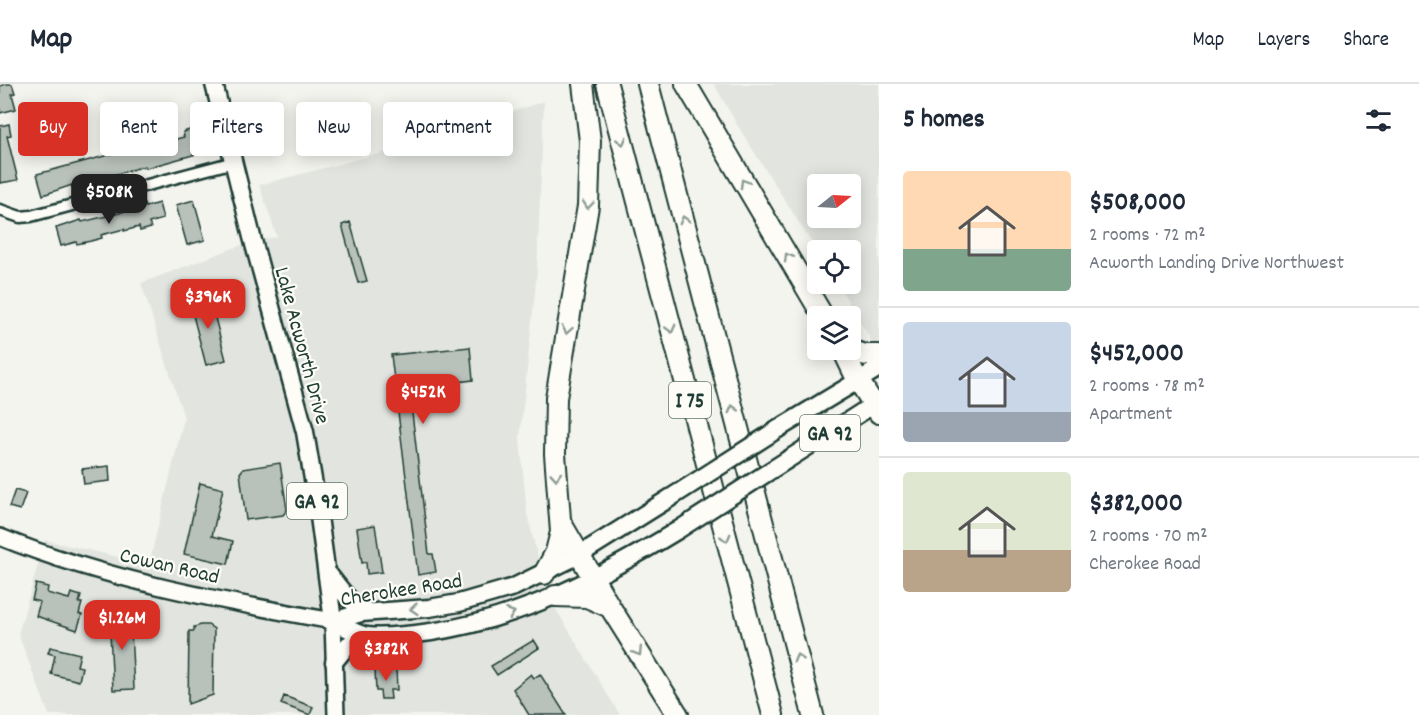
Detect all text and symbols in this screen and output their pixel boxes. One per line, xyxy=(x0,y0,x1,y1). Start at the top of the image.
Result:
text: Map xyxy=(30,21,72,61)
text: Map xyxy=(1193,26,1224,56)
text: Layers xyxy=(1257,26,1310,56)
text: Share xyxy=(1343,26,1389,56)
chip: Buy xyxy=(18,102,88,156)
chip: Rent xyxy=(100,102,178,156)
chip: Filters xyxy=(190,102,284,156)
chip: New xyxy=(296,102,371,156)
chip: Apartment xyxy=(383,102,513,156)
text: 5 homes xyxy=(903,102,985,139)
icon: filters xyxy=(1362,104,1395,137)
one-way arrow xyxy=(614,135,627,145)
pin: $508K xyxy=(67,174,151,225)
north arrow xyxy=(807,174,861,228)
map controls xyxy=(807,174,861,360)
text: $508K xyxy=(85,179,133,207)
one-way arrow xyxy=(740,179,751,189)
text: $508,000 xyxy=(1089,185,1186,222)
icon: home xyxy=(951,195,1023,267)
one-way arrow xyxy=(582,200,595,210)
one-way arrow xyxy=(678,215,691,225)
text: 2 rooms · 72 m² xyxy=(1089,222,1205,250)
button: locate xyxy=(807,240,861,294)
text: Acworth Landing Drive Northwest xyxy=(1089,250,1344,278)
one-way arrow xyxy=(783,253,795,263)
street label: Lake Acworth Drive xyxy=(265,264,337,428)
pin: $396K xyxy=(166,279,250,330)
text: $396K xyxy=(184,284,232,312)
button: layers xyxy=(807,306,861,360)
one-way arrow xyxy=(561,324,574,334)
one-way arrow xyxy=(664,324,677,334)
text: $452,000 xyxy=(1089,336,1184,373)
icon: home xyxy=(951,346,1023,418)
text: 2 rooms · 78 m² xyxy=(1089,373,1205,401)
pin: $452K xyxy=(381,374,465,425)
text: $452K xyxy=(400,379,446,407)
road number: I 75 xyxy=(669,382,711,418)
text: Apartment xyxy=(1089,401,1172,429)
one-way arrow xyxy=(727,404,740,414)
road number: GA 92 xyxy=(800,415,860,451)
one-way arrow xyxy=(549,472,562,481)
road number: GA 92 xyxy=(287,483,347,519)
text: $382,000 xyxy=(1089,486,1183,523)
icon: home xyxy=(951,496,1023,568)
text: 2 rooms · 70 m² xyxy=(1089,523,1208,551)
one-way arrow xyxy=(719,533,732,543)
street label: Cowan Road xyxy=(116,541,222,594)
text: Cherokee Road xyxy=(1089,551,1201,579)
street label: Cherokee Road xyxy=(338,567,465,616)
pin: $1.26M xyxy=(73,600,171,651)
one-way arrow xyxy=(409,602,419,615)
text: $1.26M xyxy=(98,605,146,633)
one-way arrow xyxy=(505,608,516,621)
pin: $382K xyxy=(344,631,428,682)
text: $382K xyxy=(363,636,409,664)
one-way arrow xyxy=(630,646,642,656)
one-way arrow xyxy=(793,654,805,664)

